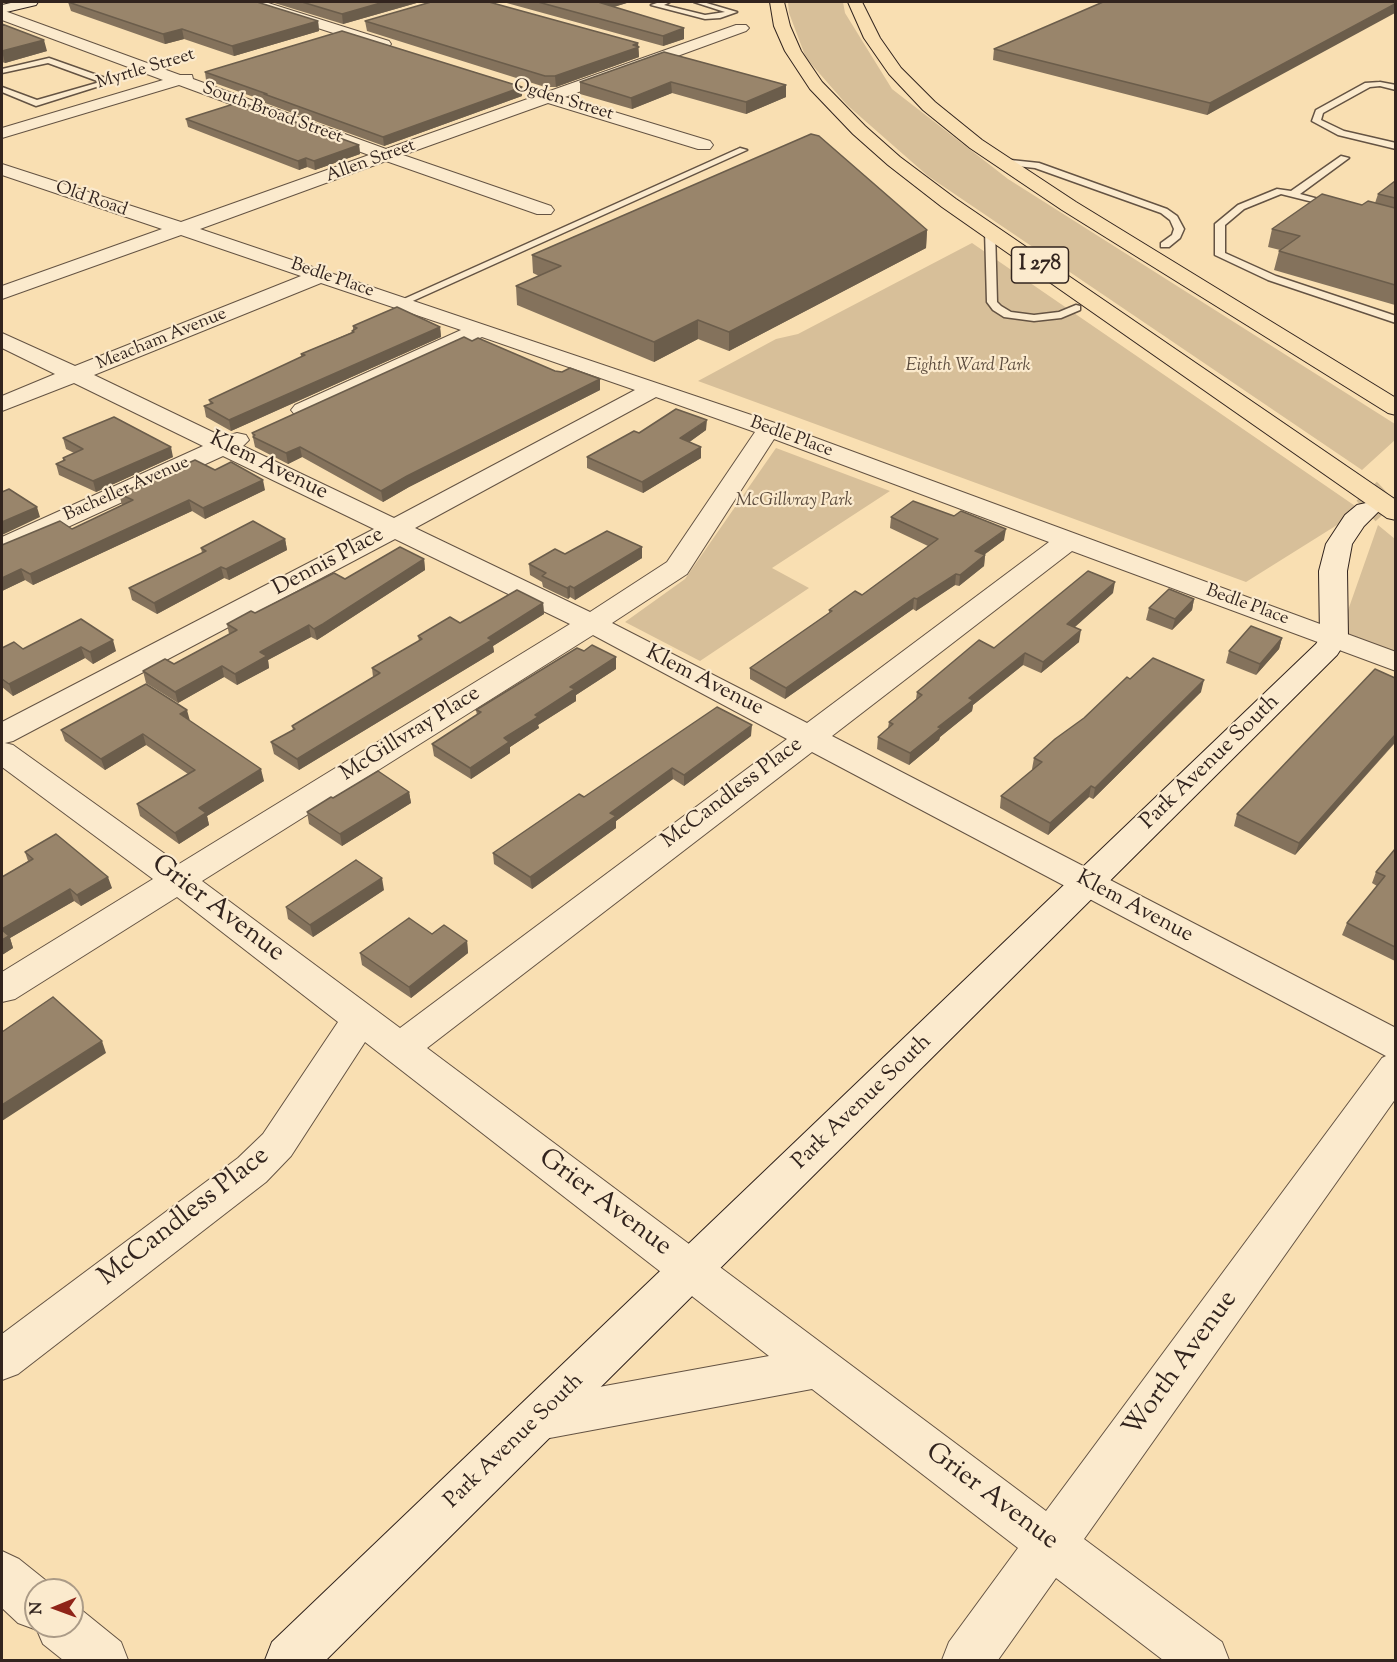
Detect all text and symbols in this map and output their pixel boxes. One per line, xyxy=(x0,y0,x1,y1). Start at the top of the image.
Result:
street label: Myrtle Street xyxy=(94,45,198,95)
street label: Ogden Street xyxy=(510,76,616,126)
street label: South Broad Street xyxy=(199,79,345,149)
street label: Allen Street xyxy=(323,136,419,188)
street label: Old Road xyxy=(52,178,130,222)
road number: I 278 xyxy=(1012,247,1068,283)
street label: Bedle Place xyxy=(287,255,377,303)
street label: Meacham Avenue xyxy=(94,304,230,376)
park label: Eighth Ward Park xyxy=(905,356,1031,378)
street label: Bedle Place xyxy=(747,413,835,463)
street label: Klem Avenue xyxy=(204,427,332,507)
street label: Bacheller Avenue xyxy=(61,453,193,527)
park label: McGillvray Park xyxy=(735,491,853,513)
street label: Dennis Place xyxy=(269,523,389,603)
street label: Bedle Place xyxy=(1203,581,1291,631)
street label: Klem Avenue xyxy=(641,641,767,723)
street label: McGillvray Place xyxy=(336,681,486,789)
street label: Park Avenue South xyxy=(1136,690,1286,836)
street label: McCandless Place xyxy=(657,733,809,855)
street label: Grier Avenue xyxy=(144,849,290,971)
street label: Klem Avenue xyxy=(1071,866,1197,950)
street label: Park Avenue South xyxy=(788,1030,938,1176)
street label: McCandless Place xyxy=(93,1141,277,1295)
street label: Grier Avenue xyxy=(531,1143,677,1265)
street label: Worth Avenue xyxy=(1118,1285,1246,1445)
street label: Park Avenue South xyxy=(440,1369,590,1515)
street label: Grier Avenue xyxy=(918,1437,1064,1559)
north arrow xyxy=(24,1578,84,1638)
text: N xyxy=(26,1602,49,1615)

